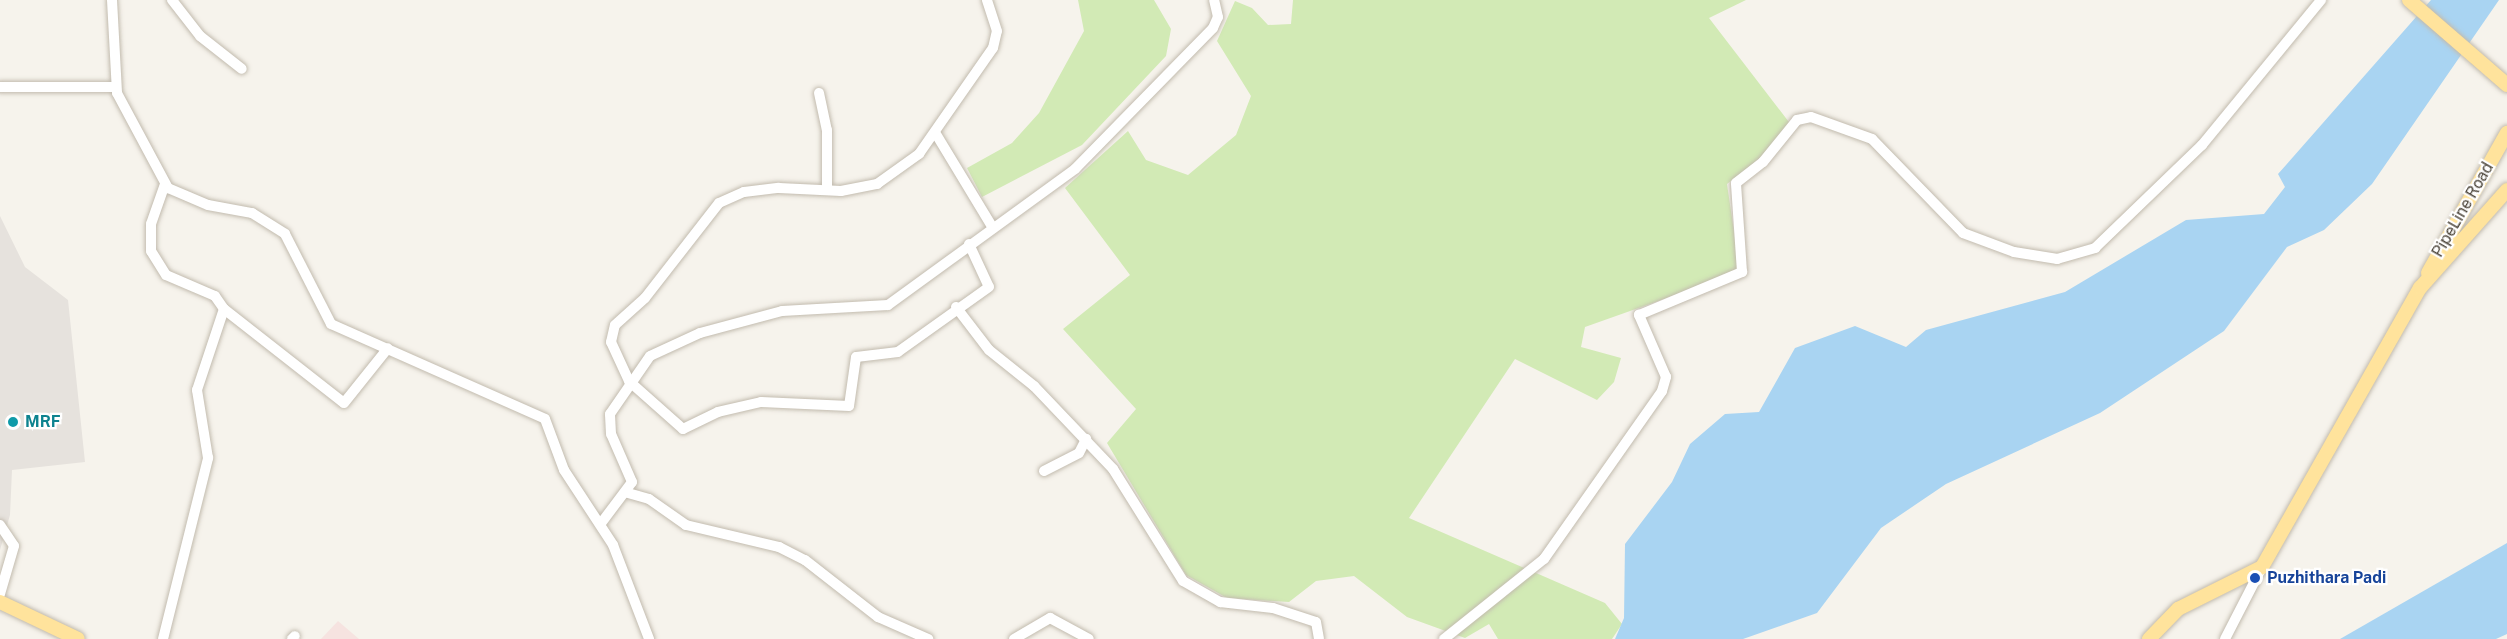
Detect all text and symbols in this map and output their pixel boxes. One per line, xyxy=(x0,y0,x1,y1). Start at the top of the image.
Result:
street label: PipeLine Road xyxy=(2428,159,2498,261)
place label: MRF xyxy=(25,412,61,432)
marker: MRF xyxy=(6,415,20,429)
place label: Puzhithara Padi xyxy=(2267,568,2386,588)
marker: Puzhithara Padi xyxy=(2248,571,2262,585)

